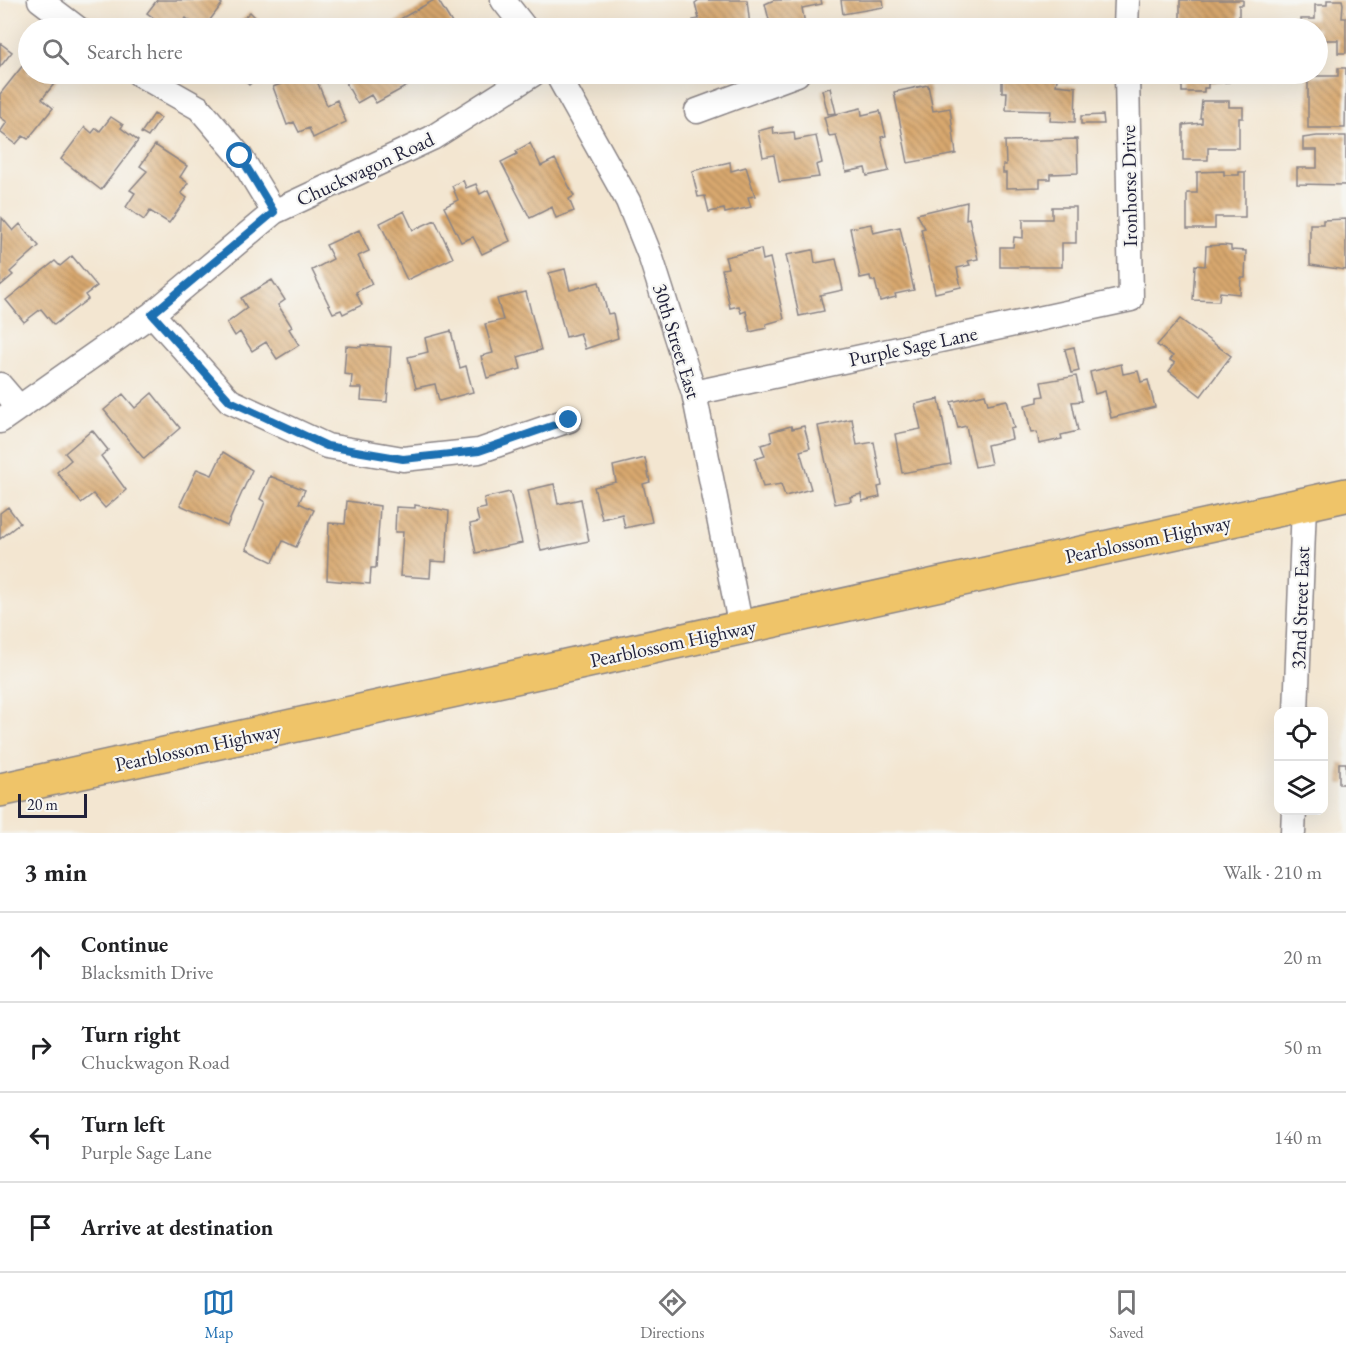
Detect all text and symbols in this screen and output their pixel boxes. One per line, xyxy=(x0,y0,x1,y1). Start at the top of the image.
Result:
search box xyxy=(18,18,1328,84)
icon: search xyxy=(39,35,72,68)
text: Search here xyxy=(87,37,182,66)
street label: Chuckwagon Road xyxy=(292,125,439,212)
street label: Ironhorse Drive xyxy=(1115,125,1143,247)
route start xyxy=(226,142,252,168)
street label: 30th Street East xyxy=(647,280,707,402)
street label: Purple Sage Lane xyxy=(846,320,980,372)
route end xyxy=(555,406,581,432)
street label: Pearblossom Highway xyxy=(1063,509,1234,569)
street label: 32nd Street East xyxy=(1285,545,1315,670)
street label: Pearblossom Highway xyxy=(588,613,759,673)
map controls xyxy=(1274,707,1328,815)
button: locate xyxy=(1274,707,1328,761)
street label: Pearblossom Highway xyxy=(113,717,284,777)
button: layers xyxy=(1274,761,1328,815)
scale bar xyxy=(18,791,87,818)
text: 20 m xyxy=(27,794,58,815)
text: 3 min xyxy=(24,855,87,889)
text: Walk · 210 m xyxy=(1223,859,1322,885)
text: Continue xyxy=(81,930,168,959)
icon: ahead xyxy=(24,941,57,974)
text: 20 m xyxy=(1283,944,1322,970)
text: Blacksmith Drive xyxy=(81,959,213,985)
text: Turn right xyxy=(81,1020,180,1049)
icon: right xyxy=(24,1031,57,1064)
text: 50 m xyxy=(1283,1034,1322,1060)
text: Chuckwagon Road xyxy=(81,1049,230,1075)
text: Turn left xyxy=(81,1110,165,1139)
icon: left xyxy=(24,1121,57,1154)
text: 140 m xyxy=(1274,1124,1322,1150)
text: Purple Sage Lane xyxy=(81,1139,212,1165)
icon: arrive xyxy=(24,1211,57,1244)
text: Arrive at destination xyxy=(81,1213,273,1242)
tab: Map xyxy=(202,1286,235,1343)
tab: Directions xyxy=(640,1286,705,1343)
tab: Saved xyxy=(1109,1286,1144,1343)

